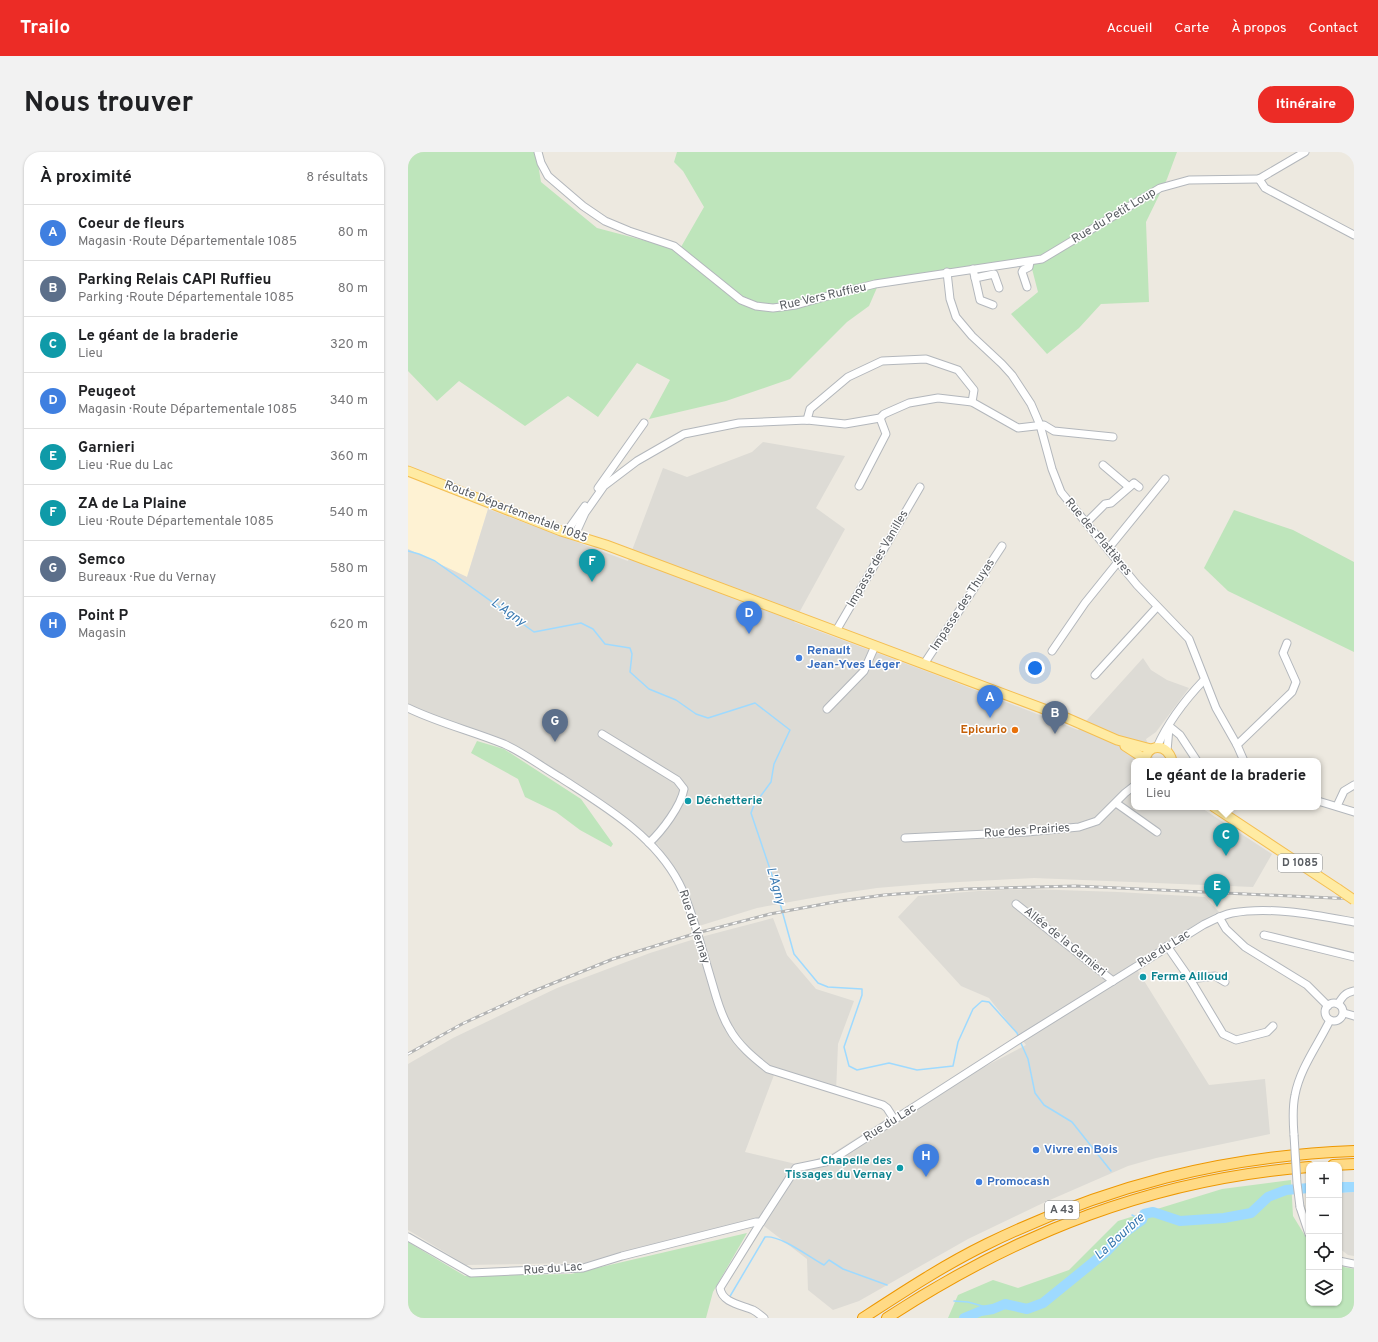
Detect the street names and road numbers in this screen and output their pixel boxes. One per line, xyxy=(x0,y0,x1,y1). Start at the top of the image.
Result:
street label: Rue du Petit Loup xyxy=(1069,184,1159,248)
street label: Rue Vers Ruffieu xyxy=(778,279,868,315)
street label: Route Départementale 1085 xyxy=(442,477,590,547)
street label: Rue des Plattières xyxy=(1061,495,1135,579)
street label: Impasse des Vanilles xyxy=(844,507,912,611)
street label: Impasse des Thuyas xyxy=(927,556,999,654)
street label: Rue des Prairies xyxy=(983,820,1071,842)
road number: D 1085 xyxy=(1278,854,1322,872)
street label: Rue du Vernay xyxy=(675,888,713,966)
street label: Allée de la Garnieri xyxy=(1020,904,1110,980)
street label: Rue du Lac xyxy=(1135,927,1193,971)
street label: Rue du Lac xyxy=(861,1101,919,1145)
road number: A 43 xyxy=(1045,1201,1079,1219)
street label: Rue du Lac xyxy=(523,1259,583,1279)

